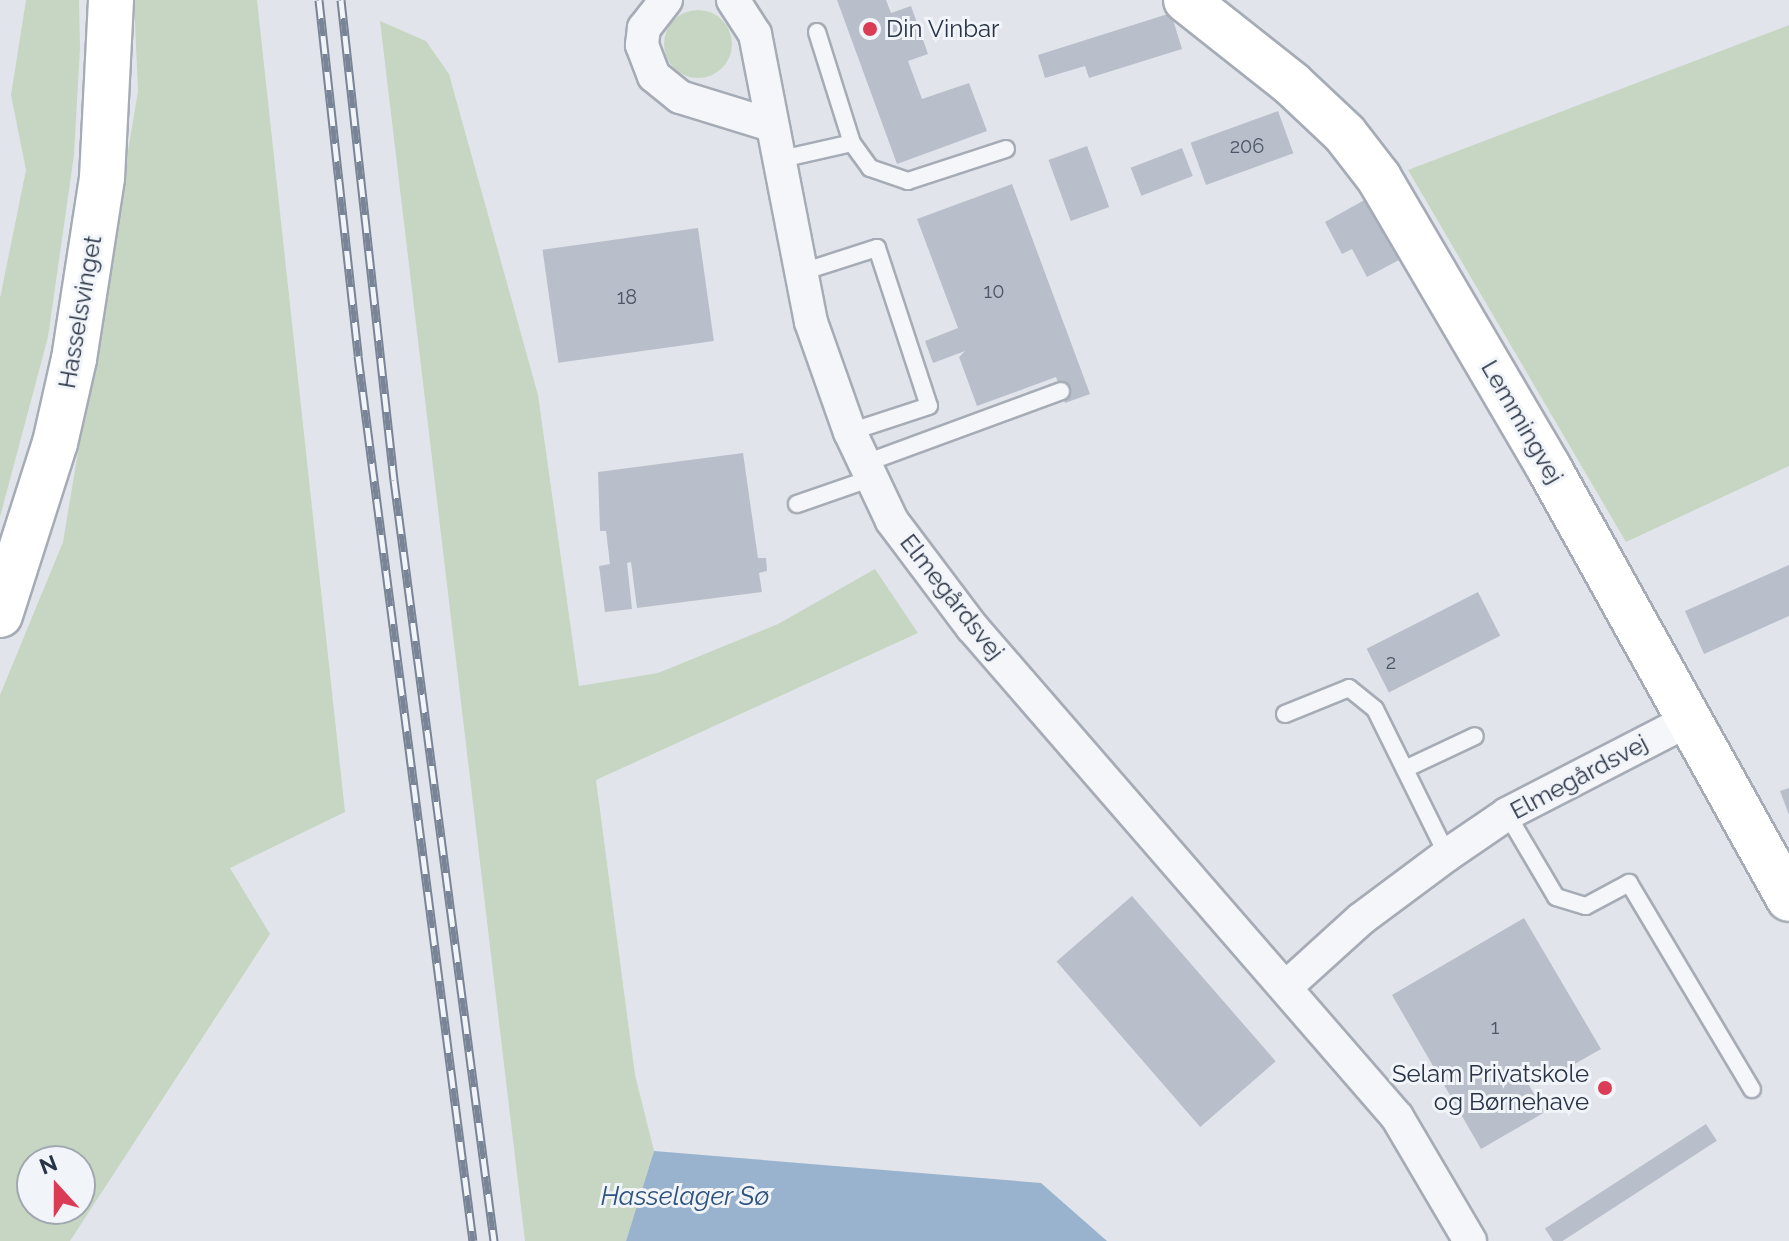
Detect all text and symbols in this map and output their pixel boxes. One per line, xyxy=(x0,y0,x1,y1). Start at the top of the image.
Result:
place label: Din Vinbar xyxy=(886,15,1000,43)
marker: Din Vinbar xyxy=(861,20,879,38)
house number: 206 xyxy=(1230,134,1264,158)
street label: Hasselsvinget xyxy=(52,233,108,391)
house number: 10 xyxy=(984,279,1004,303)
house number: 18 xyxy=(617,285,637,309)
street label: Lemmingvej xyxy=(1475,355,1569,489)
street label: Elmegårdsvej xyxy=(894,528,1010,666)
house number: 2 xyxy=(1386,650,1396,674)
street label: Elmegårdsvej xyxy=(1505,729,1653,825)
house number: 1 xyxy=(1491,1015,1499,1039)
place label: Selam Privatskole og Børnehave xyxy=(1392,1060,1589,1116)
marker: Selam Privatskole og Børnehave xyxy=(1596,1079,1614,1097)
north arrow xyxy=(16,1145,96,1225)
text: N xyxy=(36,1149,61,1180)
water label: Hasselager Sø xyxy=(600,1181,770,1213)

